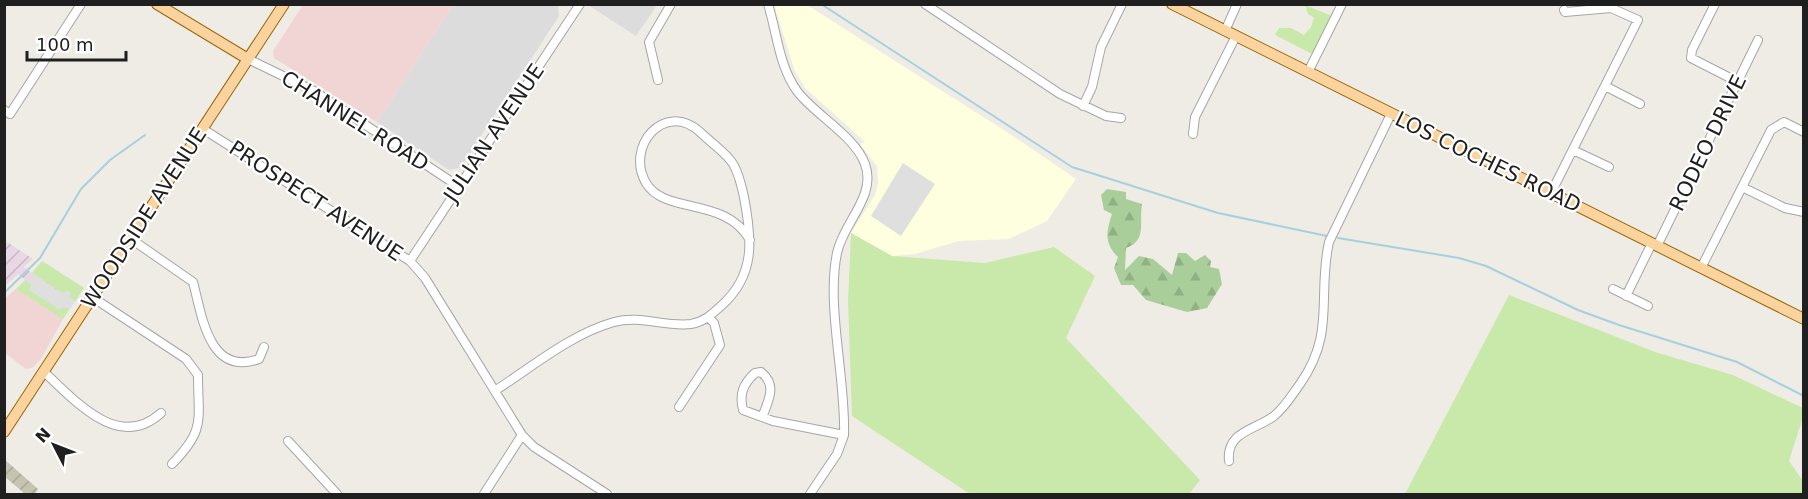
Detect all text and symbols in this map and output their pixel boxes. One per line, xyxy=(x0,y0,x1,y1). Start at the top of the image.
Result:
scale bar xyxy=(27,24,126,62)
text: 100 m xyxy=(36,34,94,55)
street label: JULIAN AVENUE xyxy=(438,59,549,208)
street label: CHANNEL ROAD xyxy=(277,66,433,176)
street label: RODEO DRIVE xyxy=(1665,71,1751,215)
street label: LOS COCHES ROAD xyxy=(1391,107,1585,217)
street label: WOODSIDE AVENUE xyxy=(77,123,211,313)
street label: PROSPECT AVENUE xyxy=(225,136,407,266)
north arrow xyxy=(24,415,84,475)
text: N xyxy=(32,424,55,447)

